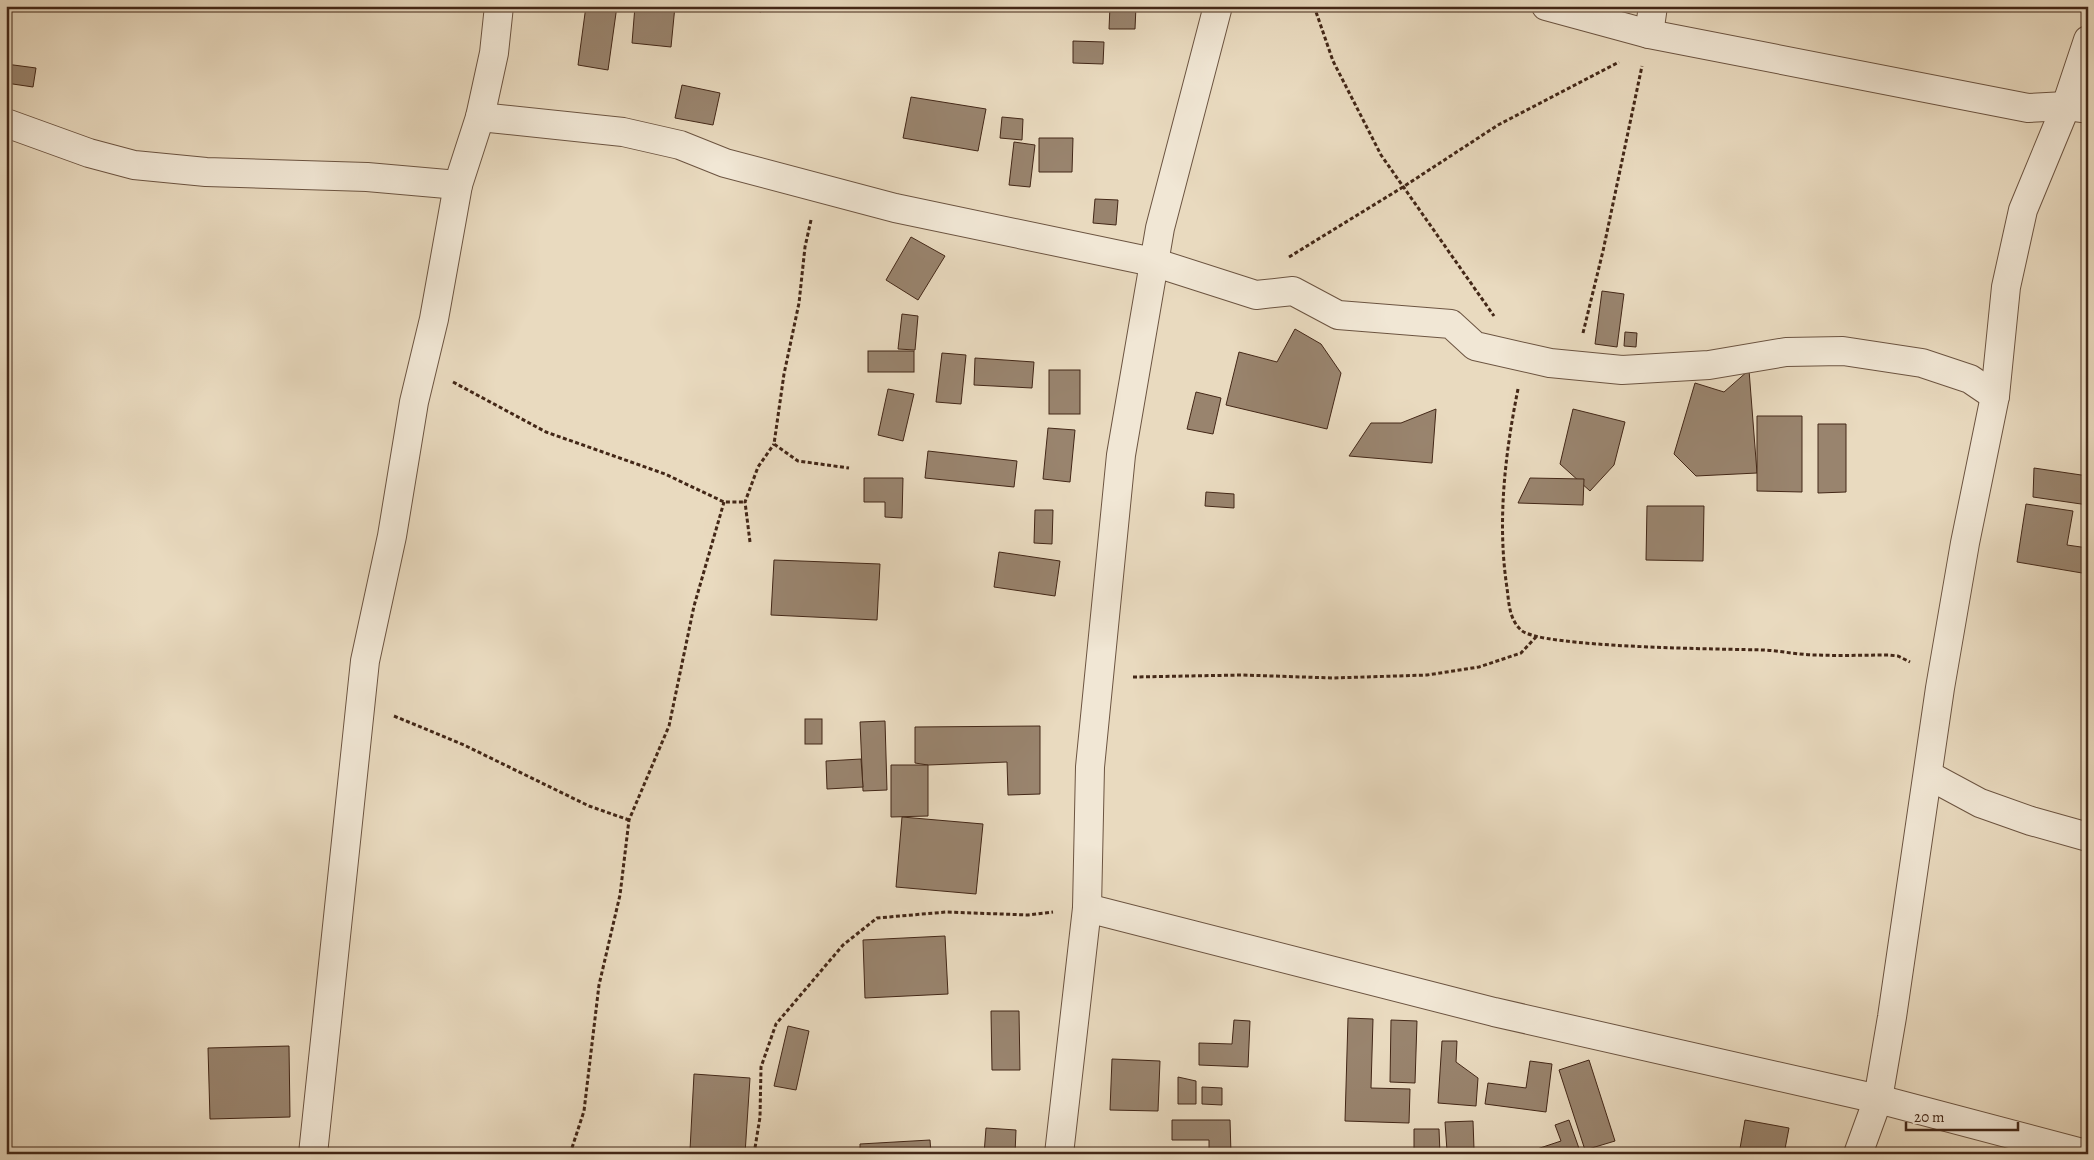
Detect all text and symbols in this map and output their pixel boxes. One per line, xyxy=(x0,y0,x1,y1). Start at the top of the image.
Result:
scale bar xyxy=(1906,1100,2019,1132)
text: 20 m xyxy=(1914,1107,1945,1127)

